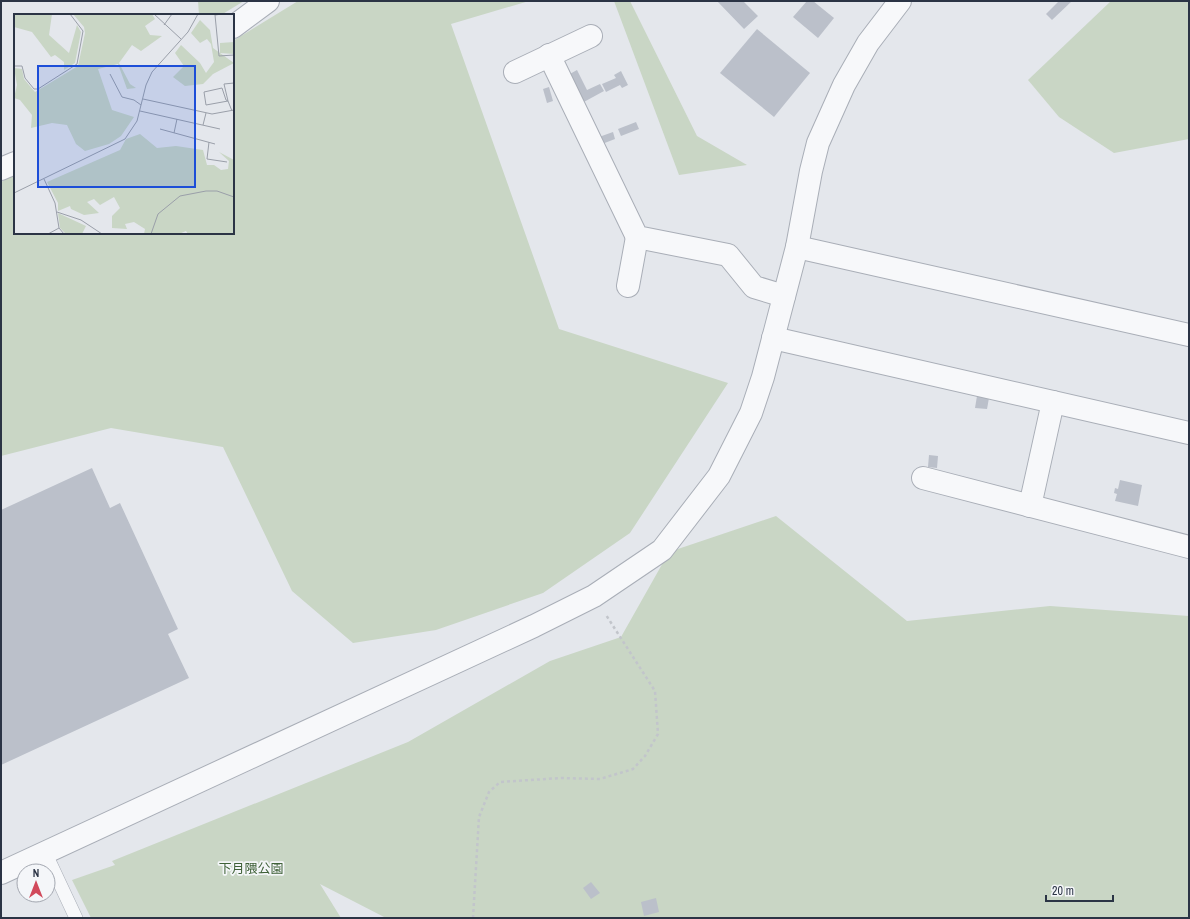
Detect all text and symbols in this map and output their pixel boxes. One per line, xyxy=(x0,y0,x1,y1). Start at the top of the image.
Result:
inset map xyxy=(14,14,234,234)
park label: 下月隈公園 xyxy=(218,860,284,877)
north arrow xyxy=(16,863,56,903)
text: N xyxy=(33,866,39,880)
scale bar xyxy=(1046,877,1113,903)
text: 20 m xyxy=(1052,883,1074,899)

